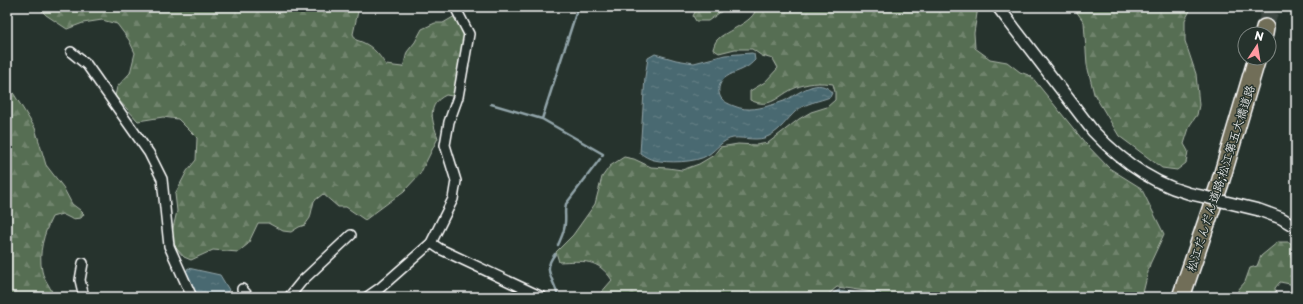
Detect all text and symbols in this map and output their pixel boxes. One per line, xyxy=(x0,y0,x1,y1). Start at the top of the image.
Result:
north arrow xyxy=(1237,26,1277,66)
text: N xyxy=(1253,27,1265,45)
street label: 松江だんだん道路;松江第五大橋道路 xyxy=(1181,82,1259,274)

